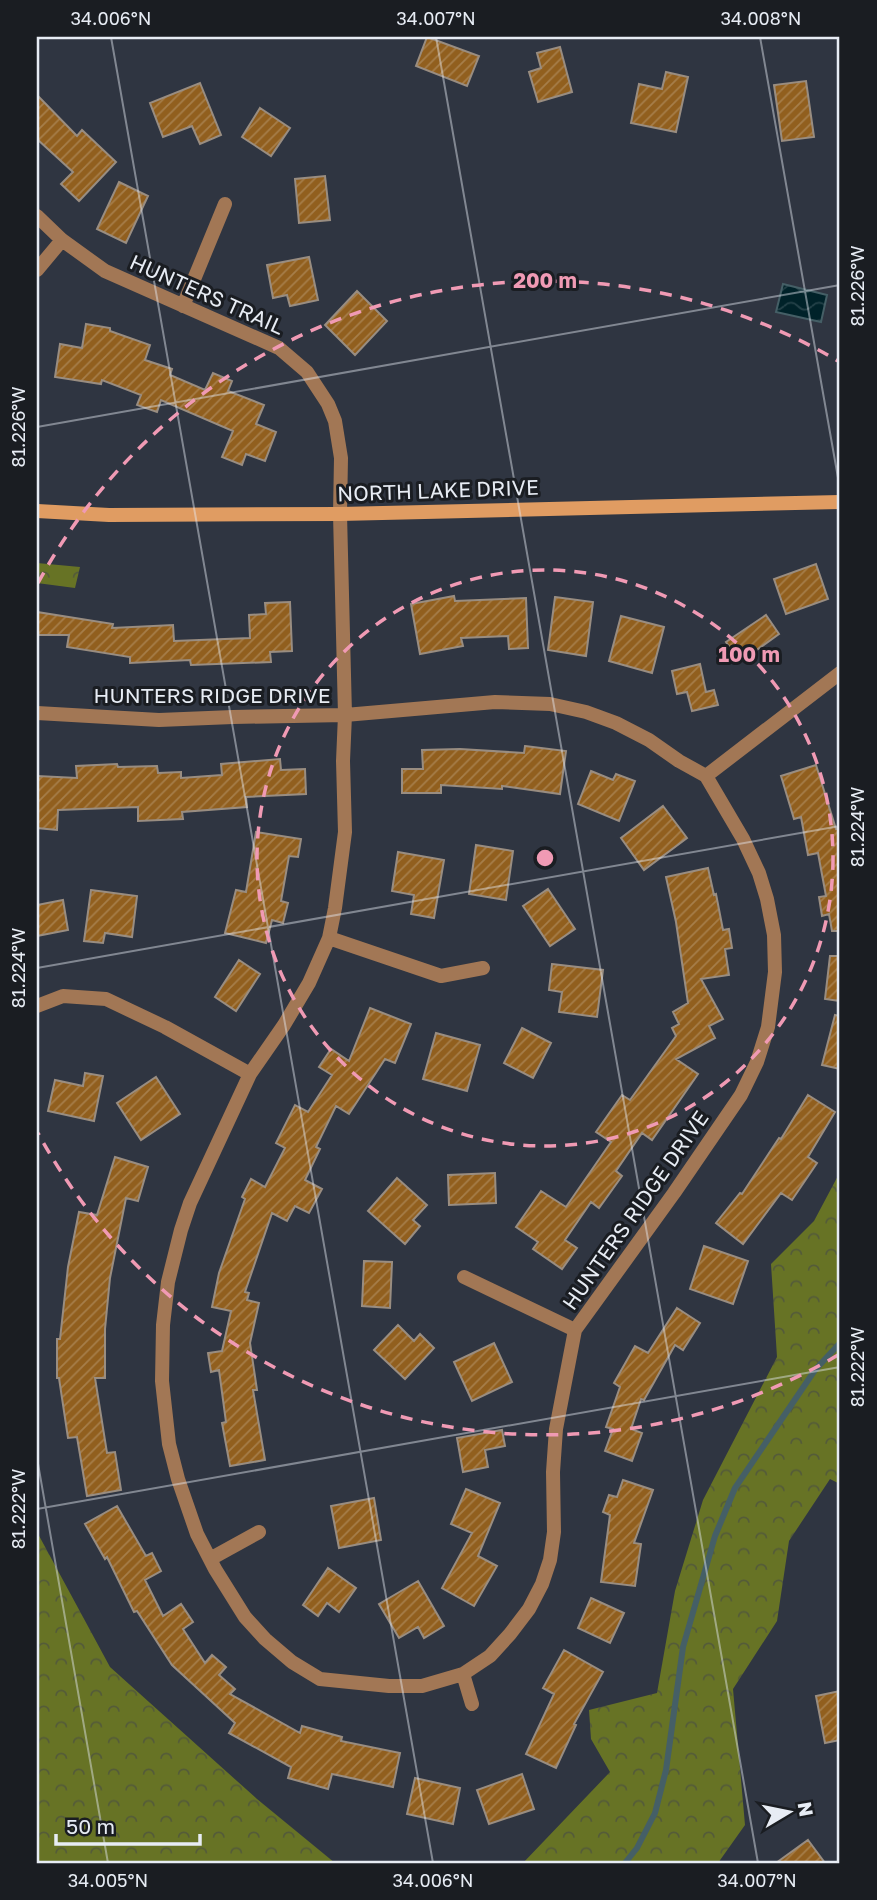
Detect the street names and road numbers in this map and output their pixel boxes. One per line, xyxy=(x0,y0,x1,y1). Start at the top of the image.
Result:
street label: HUNTERS TRAIL xyxy=(126,248,288,340)
street label: NORTH LAKE DRIVE xyxy=(337,473,539,507)
street label: HUNTERS RIDGE DRIVE xyxy=(94,682,330,708)
street label: HUNTERS RIDGE DRIVE xyxy=(556,1105,714,1315)

